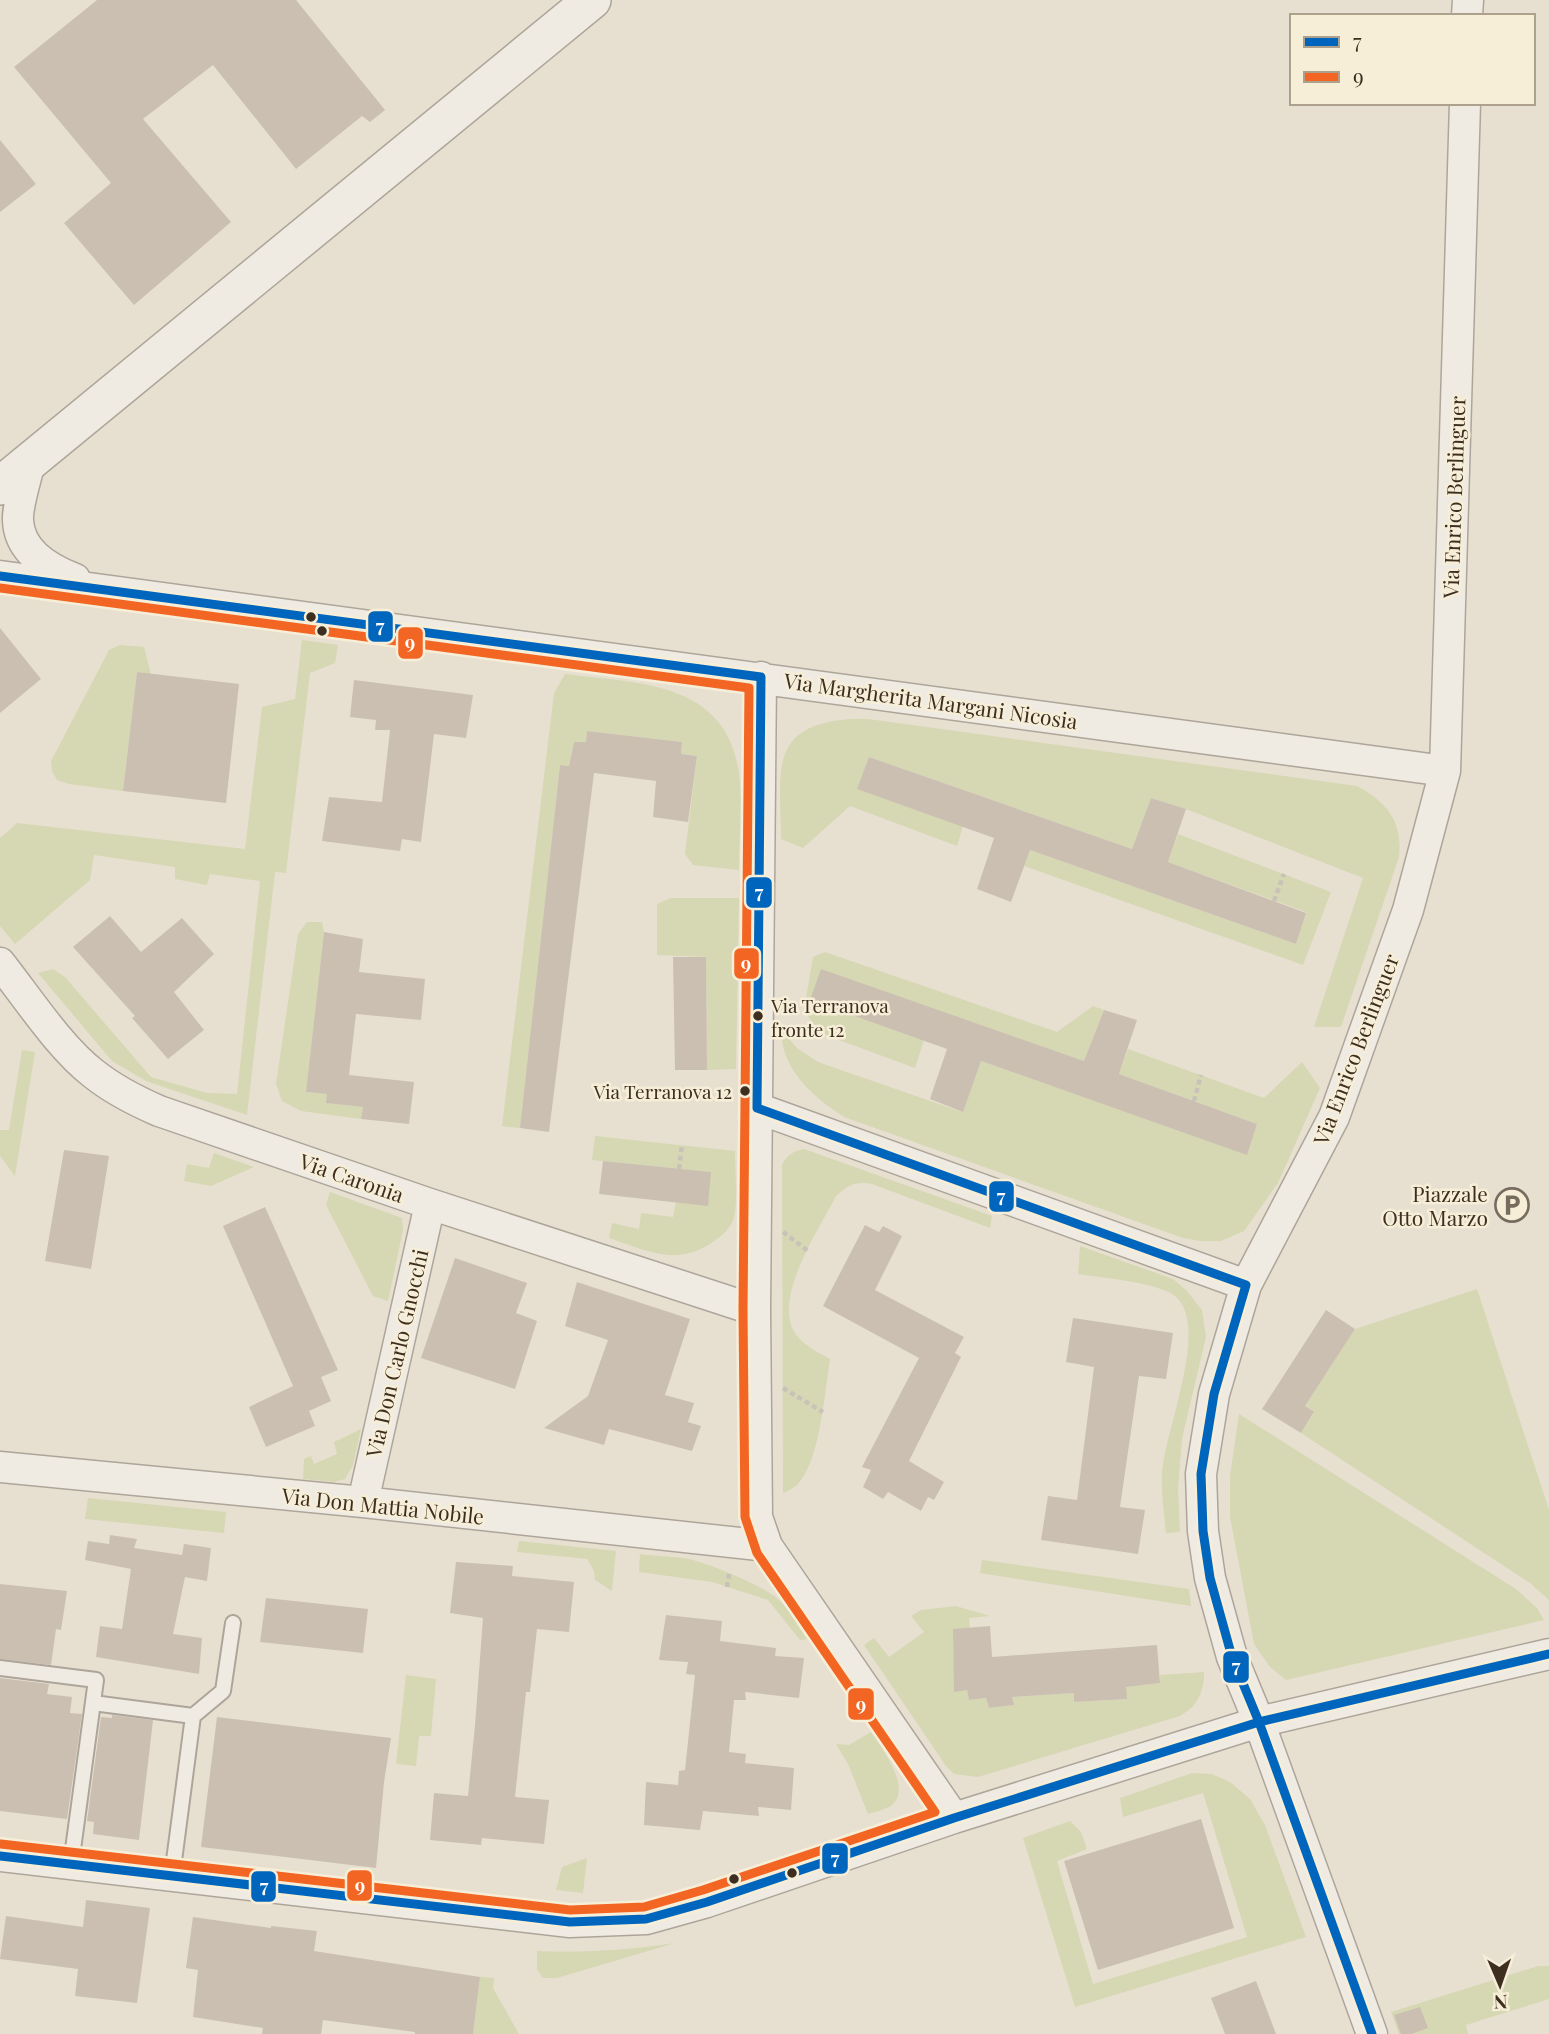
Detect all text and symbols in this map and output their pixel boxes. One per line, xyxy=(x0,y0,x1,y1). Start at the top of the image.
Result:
legend xyxy=(1290,14,1535,105)
text: 7 xyxy=(1353,26,1362,54)
text: 9 xyxy=(1353,61,1364,89)
street label: Via Enrico Berlinguer xyxy=(1435,395,1471,600)
unlabelled marker xyxy=(304,610,318,624)
line badge: 7 xyxy=(367,610,394,643)
text: 7 xyxy=(376,612,385,638)
unlabelled marker xyxy=(315,624,329,638)
line badge: 9 xyxy=(397,626,424,660)
text: 9 xyxy=(405,628,415,654)
street label: Via Margherita Margani Nicosia xyxy=(781,665,1080,735)
line badge: 7 xyxy=(745,876,773,909)
text: 7 xyxy=(755,878,764,904)
line badge: 9 xyxy=(733,947,760,980)
text: 9 xyxy=(741,949,751,975)
street label: Via Enrico Berlinguer xyxy=(1305,949,1405,1149)
place label: Via Terranova fronte 12 xyxy=(770,992,889,1042)
marker: Via Terranova fronte 12 xyxy=(751,1009,765,1023)
place label: Via Terranova 12 xyxy=(593,1078,732,1104)
marker: Via Terranova 12 xyxy=(738,1084,752,1098)
street label: Via Caronia xyxy=(295,1146,408,1208)
place label: Piazzale Otto Marzo xyxy=(1382,1179,1488,1231)
line badge: 7 xyxy=(988,1180,1015,1213)
text: 7 xyxy=(997,1182,1006,1208)
parking icon: Piazzale Otto Marzo xyxy=(1493,1186,1531,1224)
street label: Via Don Carlo Gnocchi xyxy=(358,1246,434,1461)
street label: Via Don Mattia Nobile xyxy=(279,1480,486,1530)
line badge: 7 xyxy=(1222,1650,1250,1684)
text: 7 xyxy=(1232,1652,1241,1678)
line badge: 9 xyxy=(847,1687,875,1721)
text: 9 xyxy=(856,1690,866,1716)
line badge: 7 xyxy=(821,1842,849,1875)
text: 7 xyxy=(831,1844,840,1870)
unlabelled marker xyxy=(785,1866,799,1880)
line badge: 9 xyxy=(346,1869,373,1902)
line badge: 7 xyxy=(250,1870,277,1903)
text: 9 xyxy=(355,1871,365,1897)
text: 7 xyxy=(260,1872,269,1898)
unlabelled marker xyxy=(727,1872,741,1886)
north arrow xyxy=(1465,1950,1535,2020)
text: N xyxy=(1493,1990,1508,2016)

